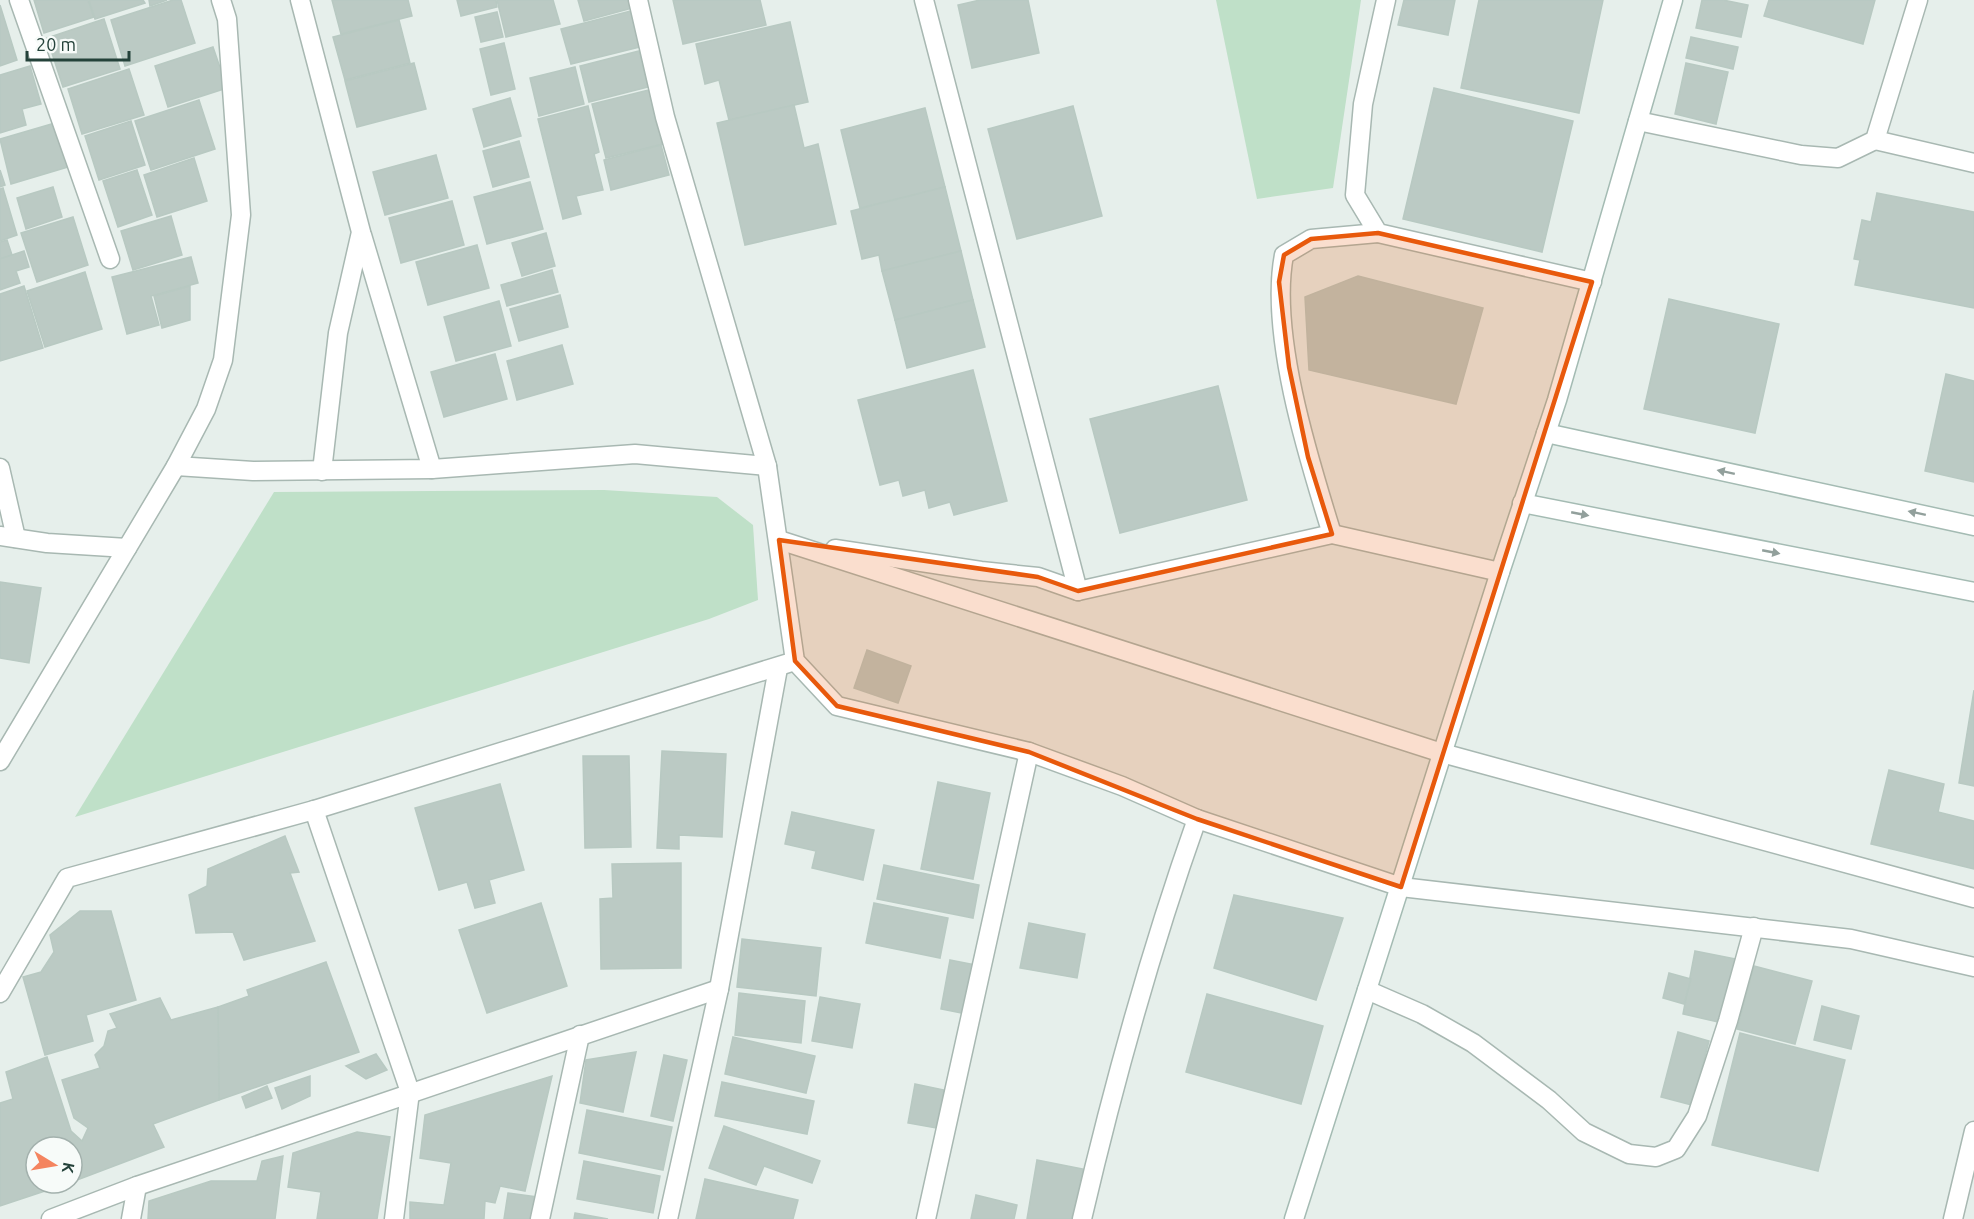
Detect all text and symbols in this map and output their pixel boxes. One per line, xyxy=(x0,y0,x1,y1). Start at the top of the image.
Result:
scale bar xyxy=(27,24,129,62)
text: 20 m xyxy=(36,34,76,54)
one-way arrow xyxy=(1717,467,1736,476)
one-way arrow xyxy=(1907,508,1926,517)
one-way arrow xyxy=(1570,510,1589,519)
one-way arrow xyxy=(1762,548,1781,557)
north arrow xyxy=(24,1135,84,1195)
text: K xyxy=(59,1161,79,1175)

